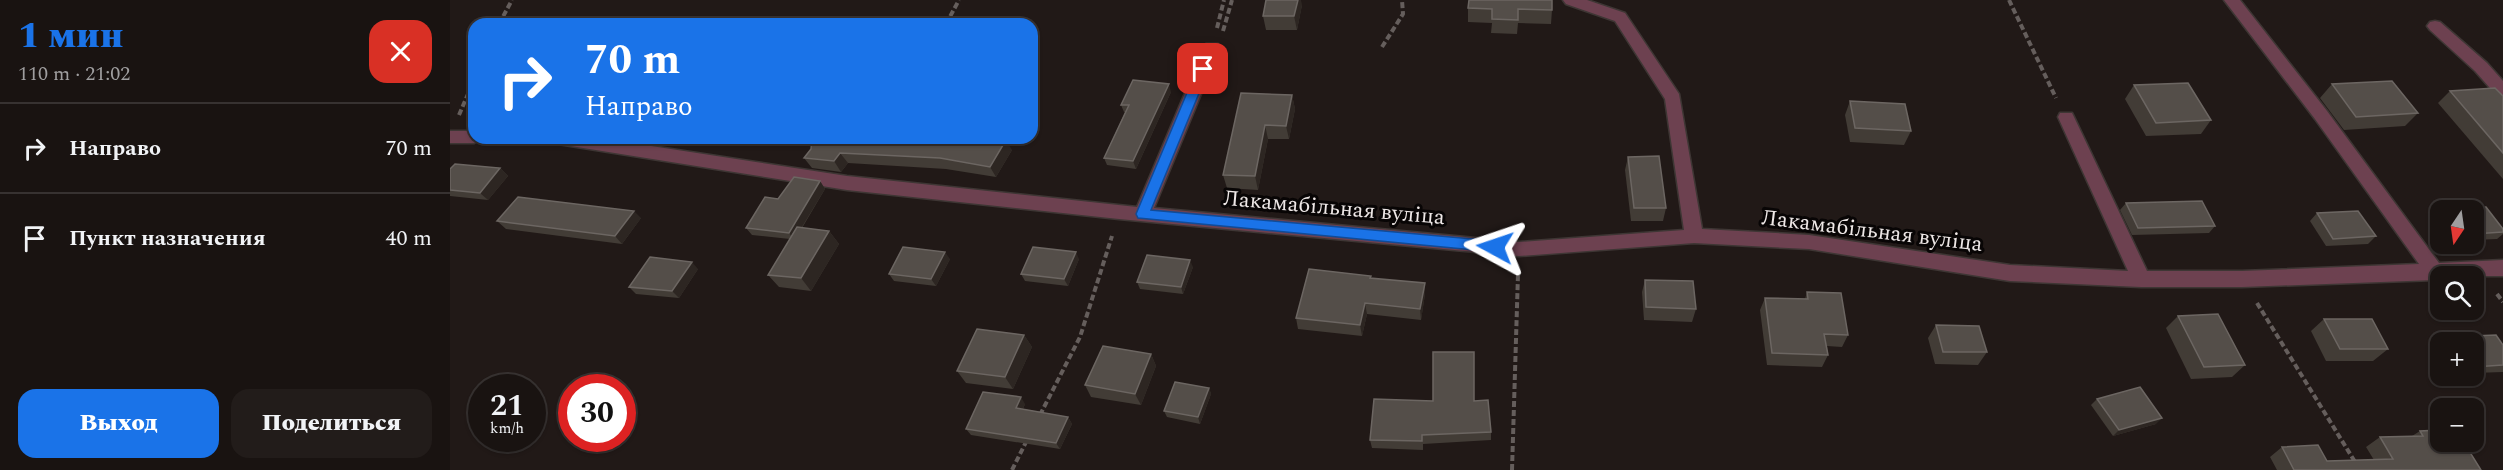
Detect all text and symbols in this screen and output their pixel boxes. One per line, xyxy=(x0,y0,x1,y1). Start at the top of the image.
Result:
text: 1 мин xyxy=(18,9,123,64)
button: close xyxy=(369,20,432,83)
text: 70 m xyxy=(585,29,680,92)
icon: right xyxy=(486,42,564,120)
pin xyxy=(1177,43,1228,94)
icon: arrive xyxy=(1186,52,1219,85)
text: 110 m · 21:02 xyxy=(18,59,130,89)
text: Направо xyxy=(585,86,693,128)
icon: right xyxy=(18,132,51,165)
text: Направо xyxy=(69,132,161,165)
text: 70 m xyxy=(386,132,432,165)
street label: Лакамабільная вуліца xyxy=(1222,182,1446,234)
north arrow xyxy=(2430,200,2484,254)
map controls xyxy=(2430,200,2484,452)
street label: Лакамабільная вуліца xyxy=(1760,201,1985,261)
position arrow xyxy=(1463,215,1527,279)
icon: arrive xyxy=(18,222,51,255)
text: Пункт назначения xyxy=(69,222,266,255)
text: 40 m xyxy=(386,222,432,255)
button: search xyxy=(2430,266,2484,320)
button: + xyxy=(2430,332,2484,386)
speed limit sign: 30 xyxy=(558,374,636,452)
text: 21 xyxy=(490,383,524,429)
button: Выход xyxy=(18,389,219,458)
button: Поделиться xyxy=(231,389,432,458)
button: − xyxy=(2430,398,2484,452)
text: km/h xyxy=(490,417,524,440)

